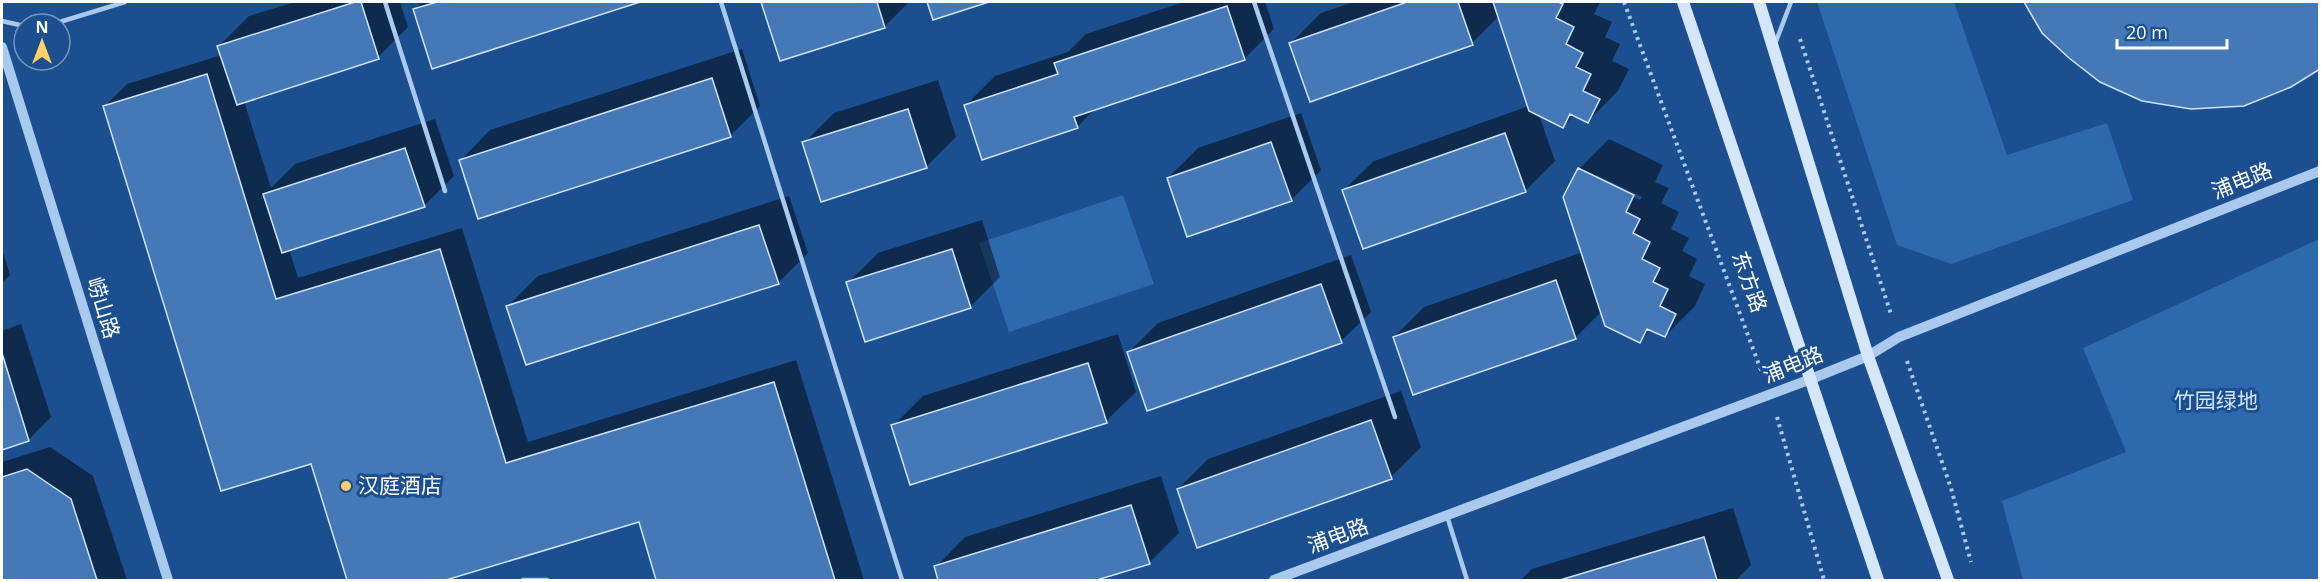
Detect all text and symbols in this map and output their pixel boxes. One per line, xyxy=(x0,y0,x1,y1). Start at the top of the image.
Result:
north arrow xyxy=(12,12,72,72)
scale bar xyxy=(2117,12,2226,50)
text: N xyxy=(35,16,49,38)
text: 20 m xyxy=(2126,20,2168,44)
street label: 浦电路 xyxy=(2207,155,2276,205)
street label: 东方路 xyxy=(1726,247,1774,316)
street label: 崂山路 xyxy=(81,273,127,342)
street label: 浦电路 xyxy=(1758,339,1827,389)
park label: 竹园绿地 xyxy=(2174,386,2258,414)
place label: 汉庭酒店 xyxy=(358,471,442,499)
marker: 汉庭酒店 xyxy=(339,479,353,493)
street label: 浦电路 xyxy=(1303,511,1372,559)

